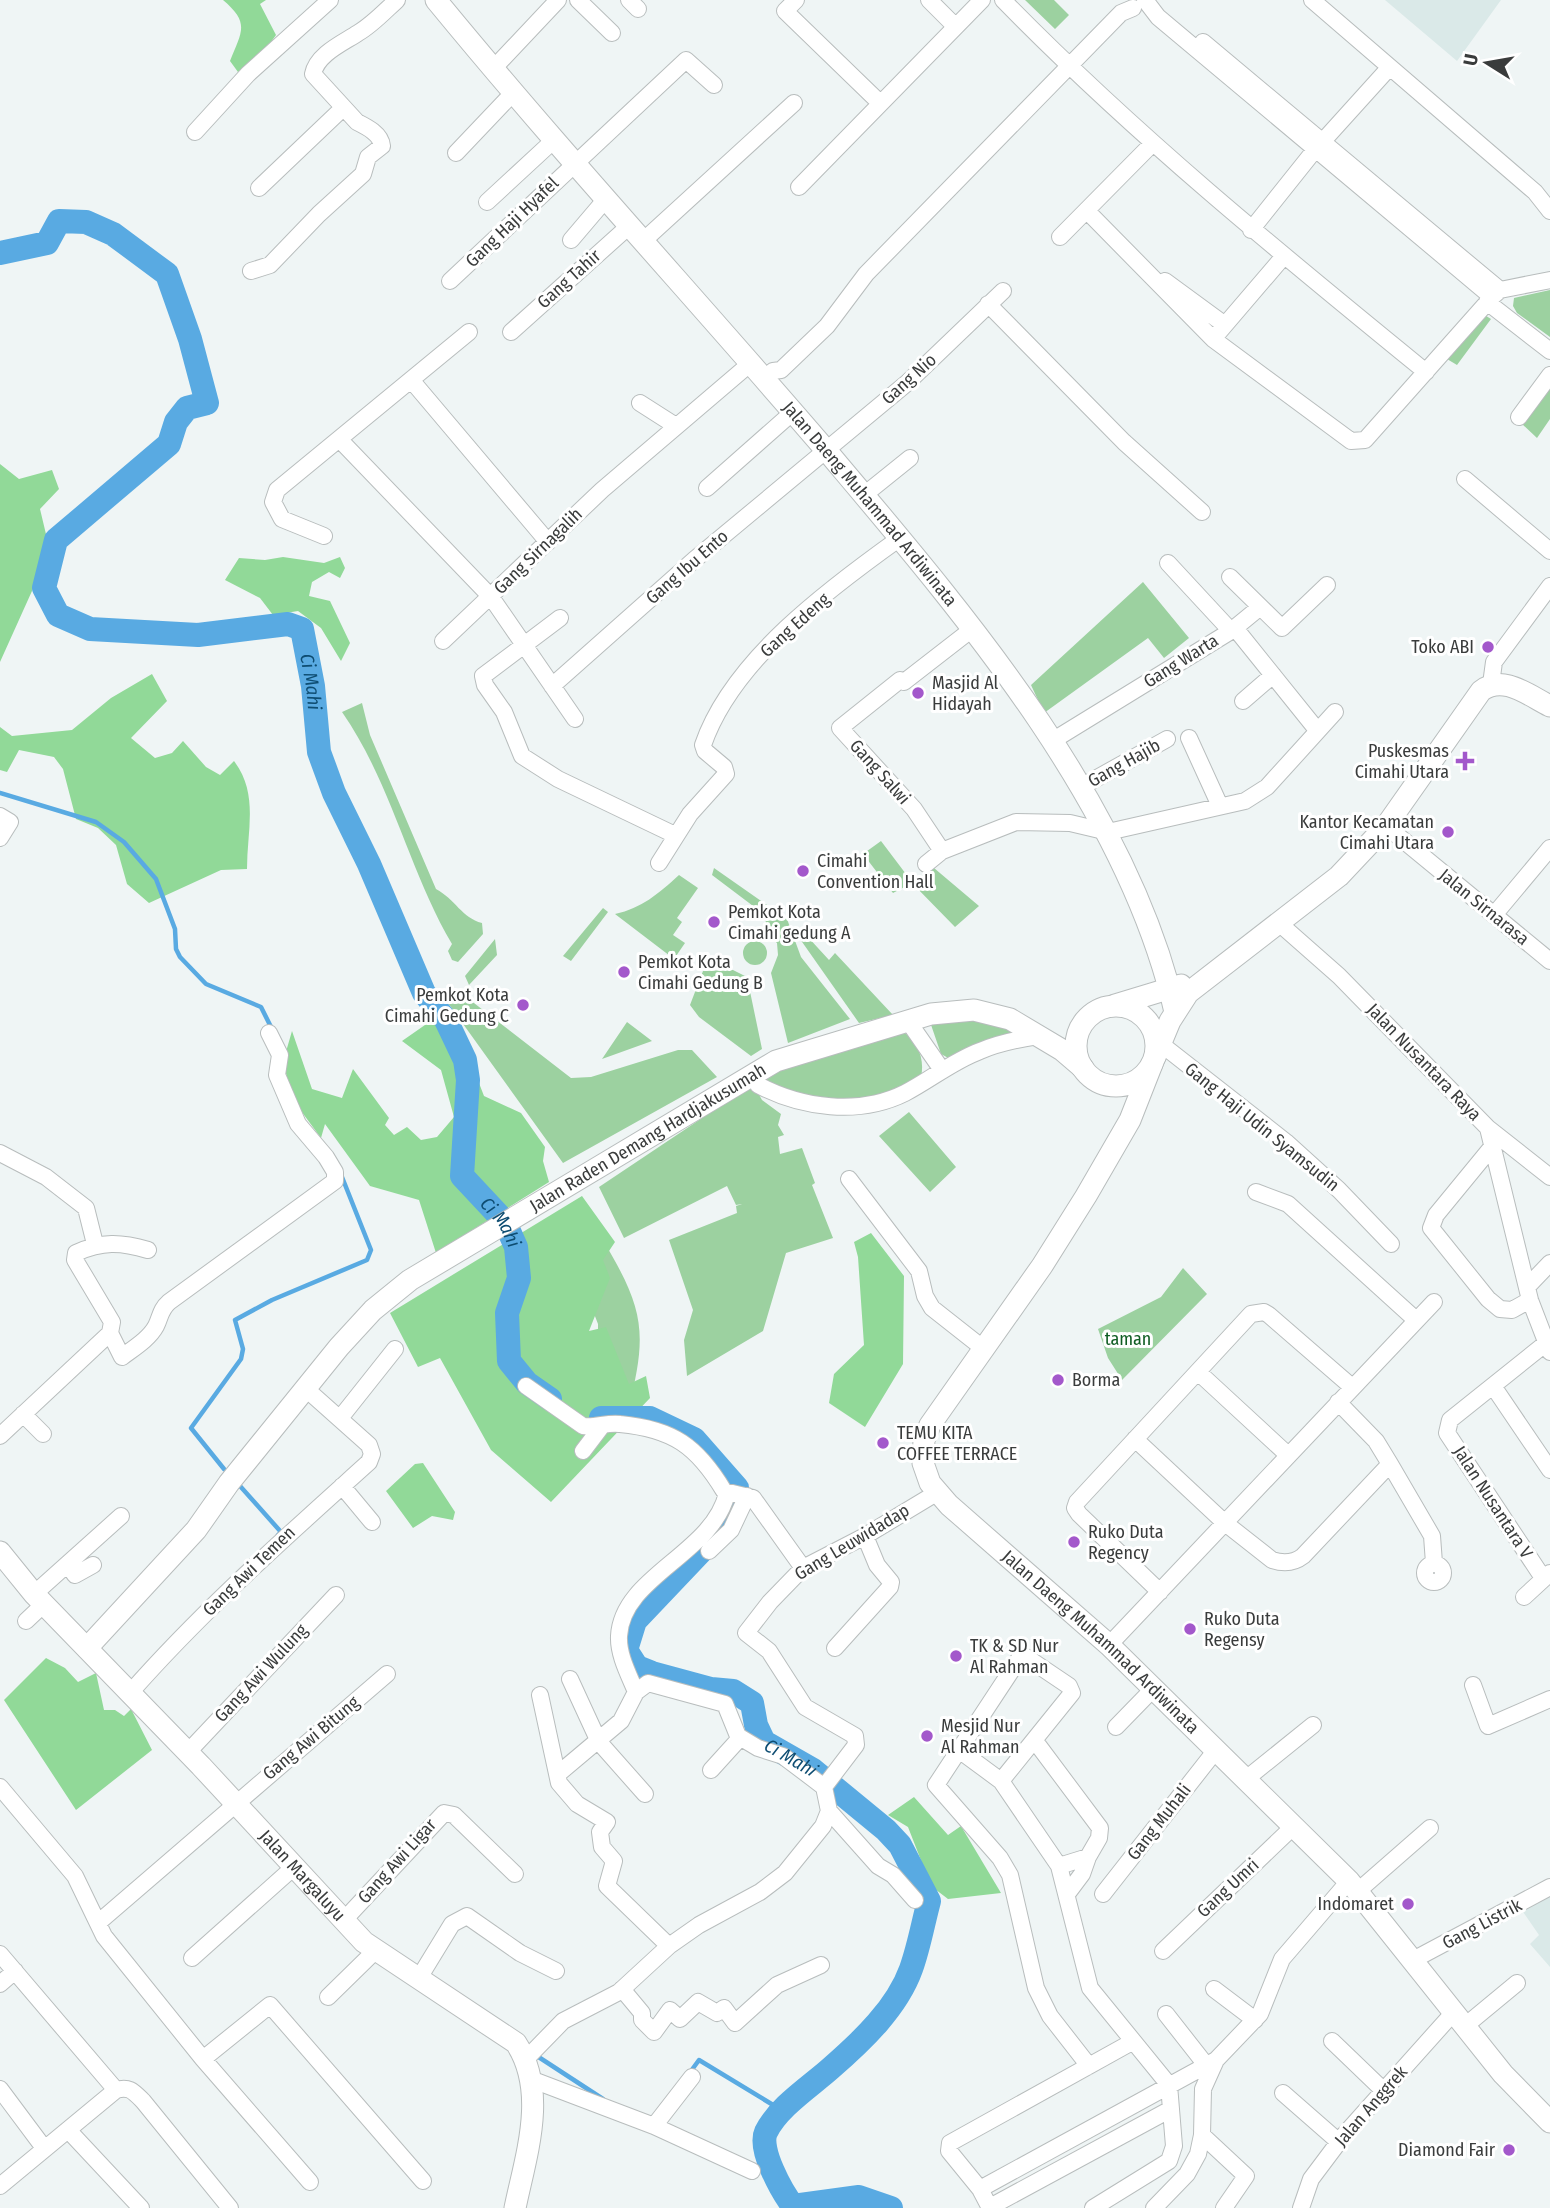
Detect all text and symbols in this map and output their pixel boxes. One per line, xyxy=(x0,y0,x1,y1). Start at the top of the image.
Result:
north arrow xyxy=(1452,28,1522,98)
text: U xyxy=(1458,52,1483,68)
street label: Gang Haji Hyafel xyxy=(461,172,563,272)
street label: Gang Tahir xyxy=(533,244,606,313)
street label: Gang Nio xyxy=(877,349,941,409)
street label: Jalan Daeng Muhammad Ardiwinata xyxy=(778,397,962,611)
street label: Gang Sirnagalih xyxy=(489,503,587,599)
street label: Gang Ibu Ento xyxy=(641,525,733,609)
street label: Gang Edeng xyxy=(756,588,835,662)
street label: Gang Warta xyxy=(1140,629,1223,693)
place label: Toko ABI xyxy=(1411,636,1474,658)
marker: Toko ABI xyxy=(1480,639,1496,655)
water label: Ci Mahi xyxy=(295,652,326,711)
place label: Masjid Al Hidayah xyxy=(932,672,999,715)
marker: Masjid Al Hidayah xyxy=(910,685,926,701)
street label: Gang Hajib xyxy=(1084,734,1164,792)
street label: Gang Salwi xyxy=(845,735,915,809)
place label: Puskesmas Cimahi Utara xyxy=(1355,740,1449,783)
marker: Puskesmas Cimahi Utara xyxy=(1455,751,1475,771)
place label: Kantor Kecamatan Cimahi Utara xyxy=(1299,811,1434,854)
marker: Kantor Kecamatan Cimahi Utara xyxy=(1440,824,1456,840)
place label: Cimahi Convention Hall xyxy=(817,850,934,893)
marker: Cimahi Convention Hall xyxy=(795,863,811,879)
street label: Jalan Sirnarasa xyxy=(1434,864,1534,950)
place label: Pemkot Kota Cimahi gedung A xyxy=(728,901,851,944)
marker: Pemkot Kota Cimahi gedung A xyxy=(706,914,722,930)
place label: Pemkot Kota Cimahi Gedung B xyxy=(638,951,763,994)
marker: Pemkot Kota Cimahi Gedung B xyxy=(616,964,632,980)
place label: Pemkot Kota Cimahi Gedung C xyxy=(385,984,509,1027)
marker: Pemkot Kota Cimahi Gedung C xyxy=(515,997,531,1013)
street label: Jalan Nusantara Raya xyxy=(1362,999,1486,1126)
street label: Gang Haji Udin Syamsudin xyxy=(1180,1058,1344,1196)
street label: Jalan Raden Demang Hardjakusumah xyxy=(526,1059,770,1217)
water label: Ci Mahi xyxy=(475,1192,526,1251)
park label: taman xyxy=(1105,1328,1151,1350)
place label: Borma xyxy=(1072,1369,1120,1391)
marker: Borma xyxy=(1050,1372,1066,1388)
place label: TEMU KITA COFFEE TERRACE xyxy=(897,1422,1017,1465)
marker: TEMU KITA COFFEE TERRACE xyxy=(875,1435,891,1451)
street label: Jalan Nusantara V xyxy=(1449,1442,1538,1563)
street label: Gang Leuwidadap xyxy=(791,1499,913,1585)
street label: Gang Awi Temen xyxy=(198,1521,300,1621)
place label: Ruko Duta Regency xyxy=(1088,1521,1164,1564)
marker: Ruko Duta Regency xyxy=(1066,1534,1082,1550)
street label: Jalan Daeng Muhammad Ardiwinata xyxy=(997,1545,1204,1739)
place label: Ruko Duta Regensy xyxy=(1204,1608,1280,1651)
street label: Gang Awi Wulung xyxy=(210,1619,312,1727)
marker: Ruko Duta Regensy xyxy=(1182,1621,1198,1637)
place label: TK & SD Nur Al Rahman xyxy=(970,1635,1059,1678)
marker: TK & SD Nur Al Rahman xyxy=(948,1648,964,1664)
street label: Gang Awi Bitung xyxy=(258,1691,364,1785)
place label: Mesjid Nur Al Rahman xyxy=(941,1715,1021,1758)
marker: Mesjid Nur Al Rahman xyxy=(919,1728,935,1744)
water label: Ci Mahi xyxy=(760,1734,822,1781)
street label: Gang Muhali xyxy=(1122,1779,1196,1865)
street label: Gang Awi Ligar xyxy=(353,1813,441,1908)
street label: Jalan Margaluyu xyxy=(255,1825,350,1926)
street label: Gang Umri xyxy=(1193,1854,1263,1922)
place label: Indomaret xyxy=(1317,1893,1394,1915)
street label: Gang Listrik xyxy=(1439,1894,1526,1954)
marker: Indomaret xyxy=(1400,1896,1416,1912)
street label: Jalan Anggrek xyxy=(1330,2061,1412,2151)
place label: Diamond Fair xyxy=(1398,2139,1496,2161)
marker: Diamond Fair xyxy=(1501,2142,1517,2158)

